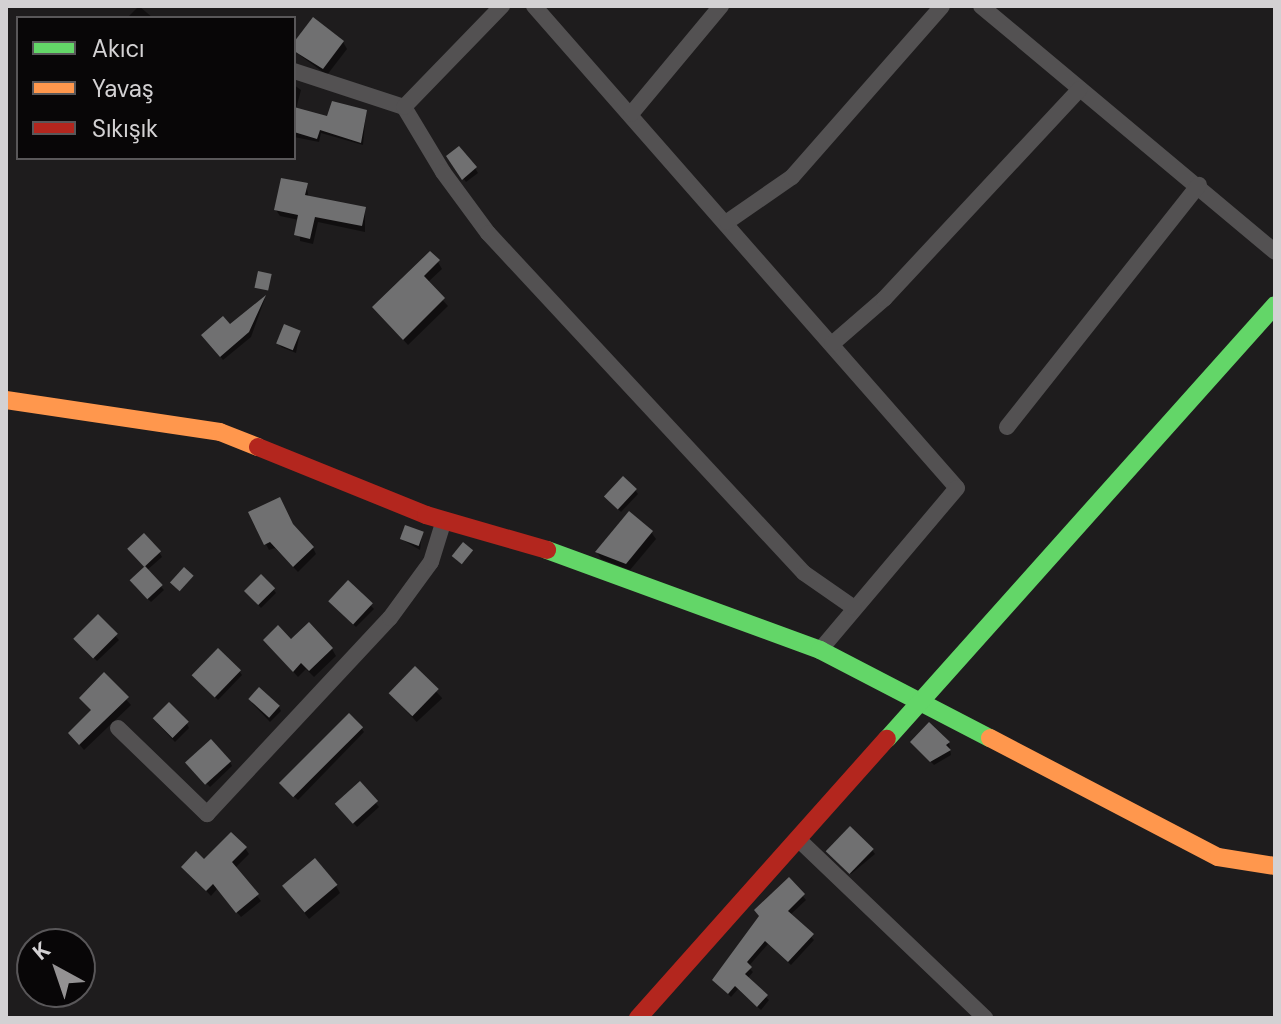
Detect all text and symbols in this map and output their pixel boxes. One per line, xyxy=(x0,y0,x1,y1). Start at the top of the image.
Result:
legend xyxy=(16,16,296,160)
text: Akıcı xyxy=(92,33,144,64)
text: Yavaş xyxy=(92,73,154,104)
text: Sıkışık xyxy=(92,113,158,144)
north arrow xyxy=(16,928,96,1008)
text: K xyxy=(27,935,56,966)

